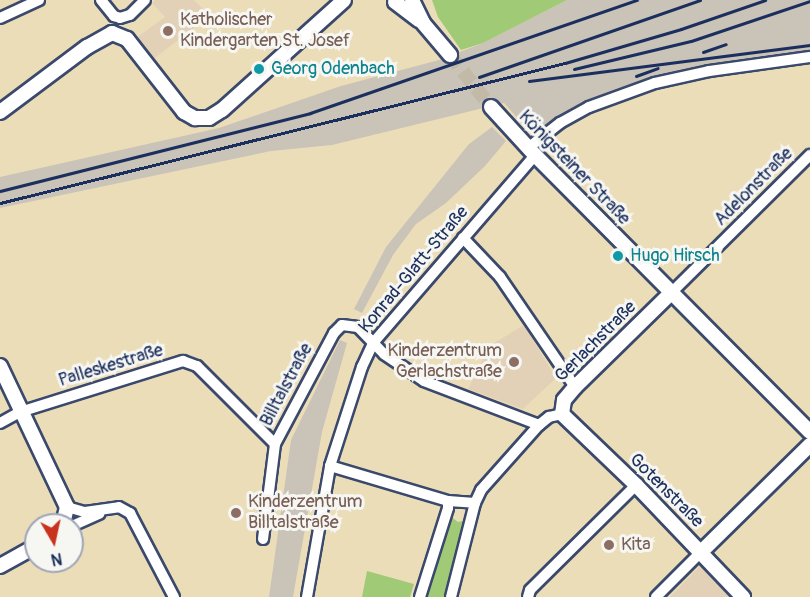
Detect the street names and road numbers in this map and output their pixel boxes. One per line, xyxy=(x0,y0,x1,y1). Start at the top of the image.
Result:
street label: Königsteiner Straße xyxy=(514,106,634,230)
street label: Adelonstraße xyxy=(710,143,798,231)
street label: Konrad-Glatt-Straße xyxy=(355,202,473,338)
street label: Gerlachstraße xyxy=(551,297,641,387)
street label: Palleskestraße xyxy=(56,340,166,392)
street label: Billtalstraße xyxy=(256,340,318,430)
street label: Gotenstraße xyxy=(624,449,708,533)

